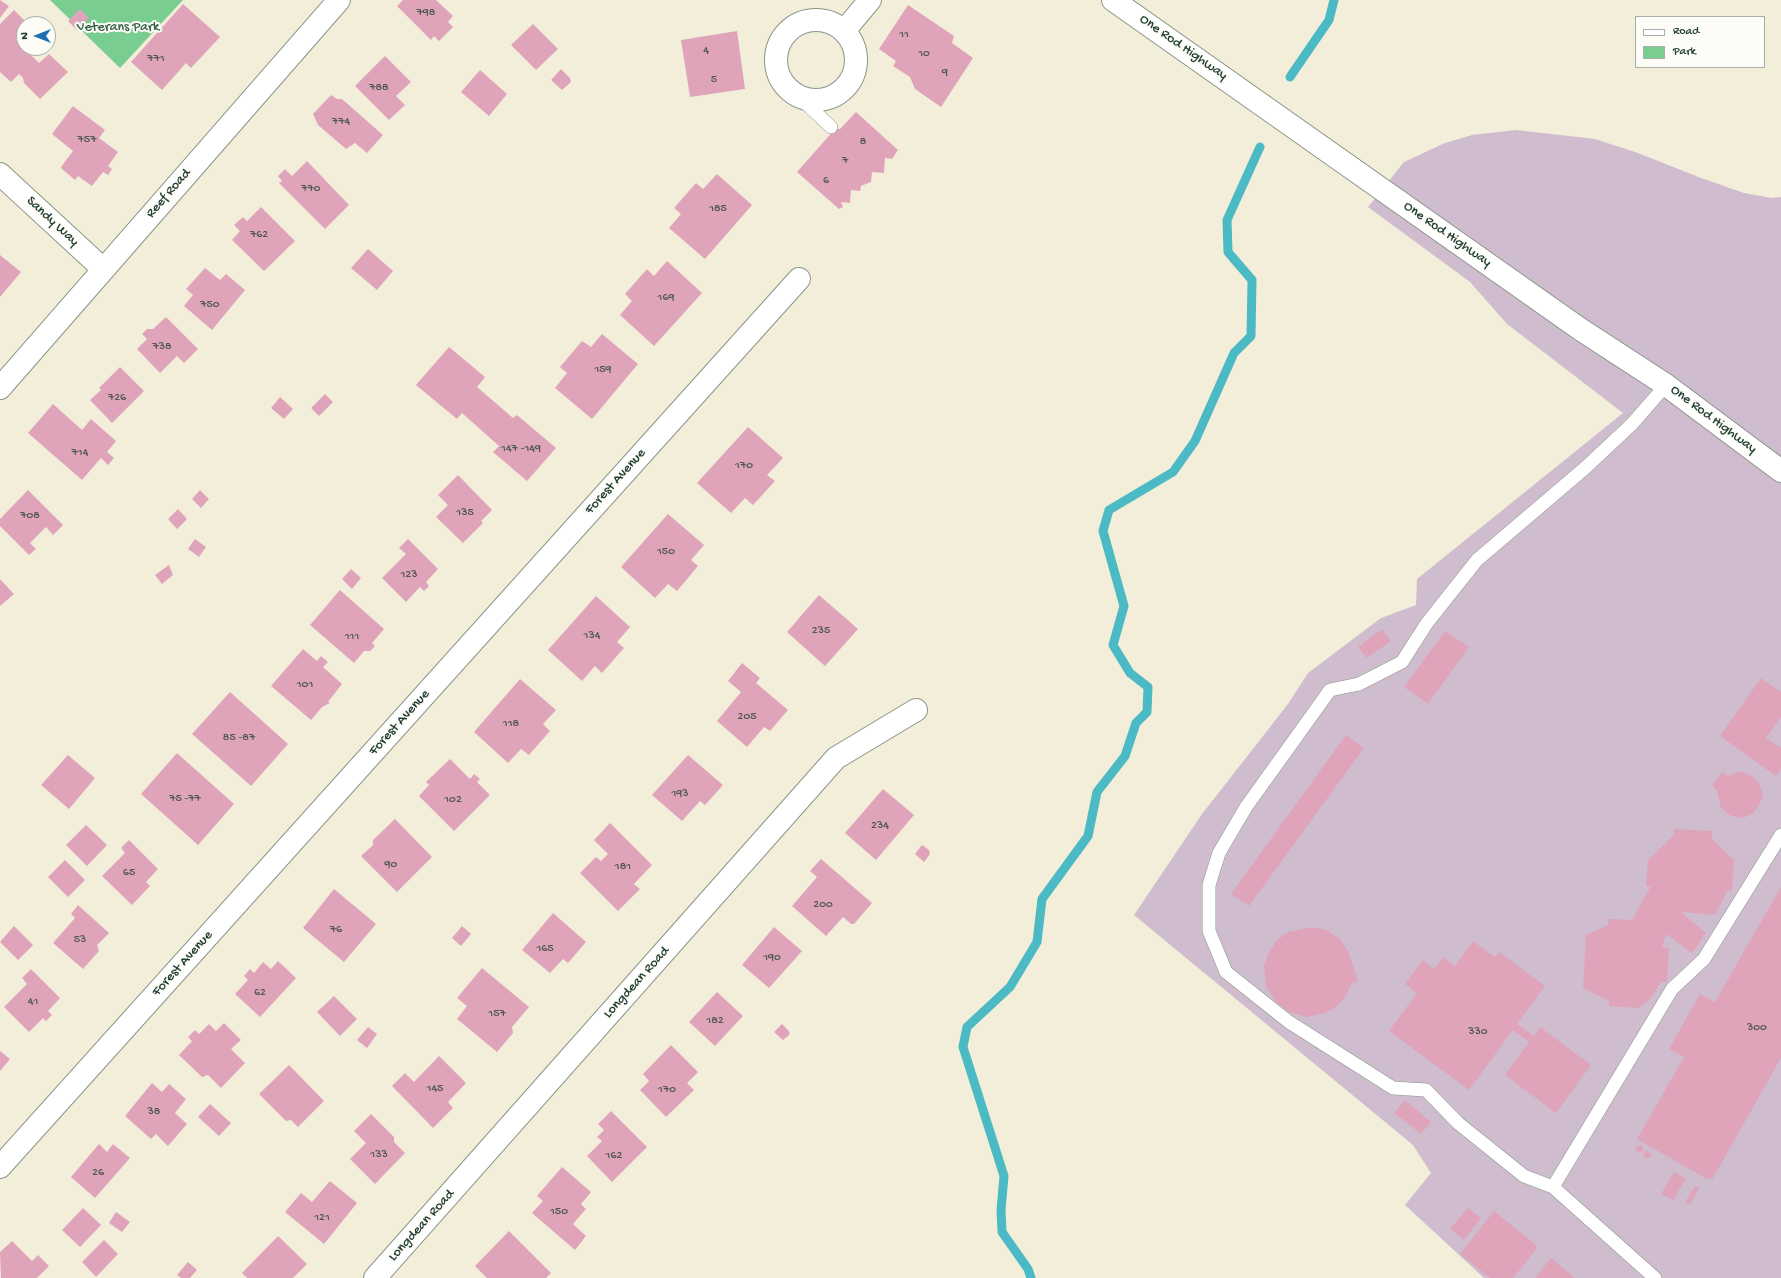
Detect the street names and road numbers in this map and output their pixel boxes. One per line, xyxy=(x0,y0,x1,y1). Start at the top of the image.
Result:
street label: One Rod Highway xyxy=(1136,11,1230,85)
street label: Reef Road xyxy=(143,166,195,222)
street label: Sandy Way xyxy=(22,193,82,251)
street label: One Rod Highway xyxy=(1400,198,1494,272)
street label: One Rod Highway xyxy=(1667,382,1759,458)
street label: Forest Avenue xyxy=(582,446,650,518)
street label: Forest Avenue xyxy=(366,687,434,759)
street label: Forest Avenue xyxy=(149,928,217,1000)
street label: Longdean Road xyxy=(600,944,674,1022)
street label: Longdean Road xyxy=(385,1187,459,1265)

